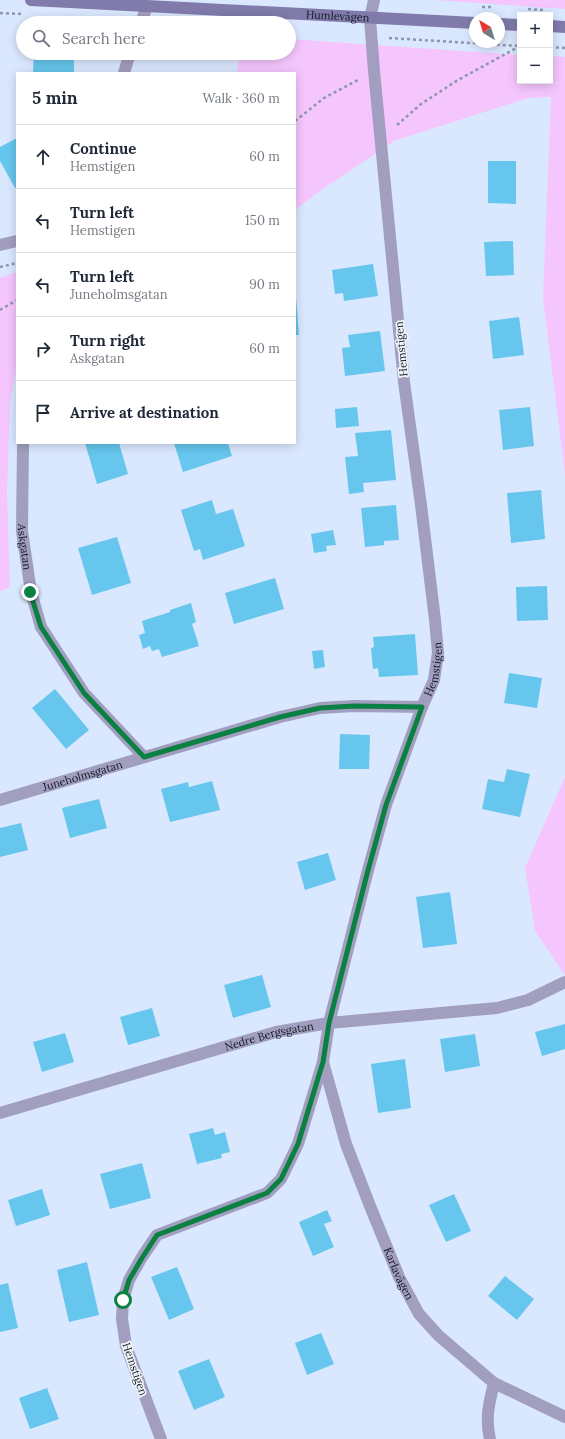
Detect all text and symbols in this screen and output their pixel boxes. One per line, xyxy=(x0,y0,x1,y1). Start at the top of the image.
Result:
street label: Humlevägen xyxy=(305,7,370,25)
north arrow xyxy=(469,12,505,48)
map controls xyxy=(517,12,553,84)
button: + xyxy=(517,12,553,48)
search box xyxy=(16,16,296,60)
icon: search xyxy=(30,27,52,49)
text: Search here xyxy=(62,29,145,48)
button: − xyxy=(517,48,553,84)
text: 5 min xyxy=(32,87,78,109)
text: Walk · 360 m xyxy=(202,90,280,107)
text: Continue xyxy=(70,139,136,158)
icon: ahead xyxy=(32,146,54,168)
text: 60 m xyxy=(249,148,280,165)
text: Hemstigen xyxy=(70,158,135,175)
text: Turn left xyxy=(70,203,134,222)
icon: left xyxy=(32,210,54,232)
text: 150 m xyxy=(245,212,280,229)
text: Hemstigen xyxy=(70,222,135,239)
text: Turn left xyxy=(70,267,134,286)
icon: left xyxy=(32,274,54,296)
text: 90 m xyxy=(249,276,280,293)
text: Juneholmsgatan xyxy=(70,286,168,303)
street label: Hemstigen xyxy=(392,321,410,377)
text: Turn right xyxy=(70,331,146,350)
icon: right xyxy=(32,338,54,360)
text: 60 m xyxy=(249,340,280,357)
text: Askgatan xyxy=(70,350,125,367)
icon: arrive xyxy=(32,402,54,424)
text: Arrive at destination xyxy=(70,403,219,422)
street label: Askgatan xyxy=(15,523,35,571)
route end xyxy=(21,583,39,601)
street label: Hemstigen xyxy=(421,641,445,699)
street label: Juneholmsgatan xyxy=(40,757,124,794)
street label: Nedre Bergsgatan xyxy=(223,1019,315,1054)
street label: Karlavägen xyxy=(381,1245,417,1302)
route start xyxy=(114,1291,132,1309)
street label: Hemstigen xyxy=(119,1341,151,1398)

